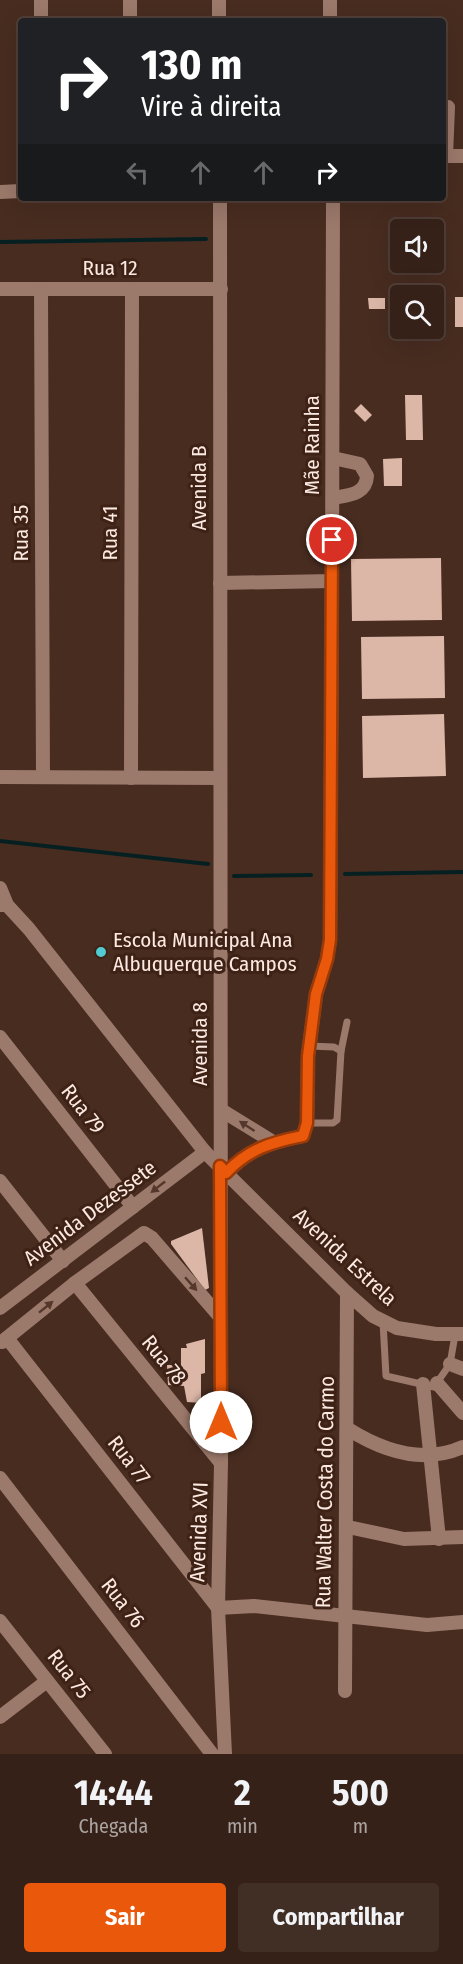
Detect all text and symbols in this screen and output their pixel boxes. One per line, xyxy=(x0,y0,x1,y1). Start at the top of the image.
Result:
text: 130 m xyxy=(141,40,242,90)
icon: right xyxy=(42,42,120,120)
text: Vire à direita xyxy=(141,91,281,123)
icon: left xyxy=(121,156,154,189)
icon: ahead xyxy=(184,156,217,189)
icon: ahead xyxy=(247,156,280,189)
icon: right xyxy=(310,156,343,189)
map controls xyxy=(390,219,444,339)
button: sound xyxy=(390,219,444,273)
street label: Rua 12 xyxy=(82,255,138,281)
button: search xyxy=(390,285,444,339)
street label: Mãe Rainha xyxy=(299,395,325,495)
street label: Avenida B xyxy=(186,445,212,531)
street label: Rua 35 xyxy=(8,505,34,561)
street label: Rua 41 xyxy=(97,506,123,560)
pin xyxy=(306,514,357,565)
icon: arrive xyxy=(315,523,348,556)
place label: Escola Municipal Ana Albuquerque Campos xyxy=(113,927,297,977)
marker: Escola Municipal Ana Albuquerque Campos xyxy=(94,945,108,959)
street label: Avenida 8 xyxy=(187,1002,213,1086)
street label: Rua 79 xyxy=(55,1079,111,1139)
one-way arrow xyxy=(239,1121,255,1132)
street label: Avenida Dezessete xyxy=(18,1155,162,1271)
one-way arrow xyxy=(151,1181,166,1193)
street label: Avenida Estrela xyxy=(288,1202,402,1312)
one-way arrow xyxy=(184,1276,197,1291)
one-way arrow xyxy=(38,1301,53,1314)
street label: Rua 78 xyxy=(136,1330,192,1390)
street label: Rua Walter Costa do Carmo xyxy=(310,1376,340,1608)
position arrow xyxy=(189,1390,253,1454)
street label: Rua 77 xyxy=(102,1430,156,1490)
street label: Avenida XVI xyxy=(184,1482,214,1582)
street label: Rua 76 xyxy=(95,1573,151,1633)
street label: Rua 75 xyxy=(42,1644,96,1704)
text: 14:44 xyxy=(74,1771,153,1815)
text: 2 xyxy=(234,1771,251,1815)
text: 500 xyxy=(332,1771,389,1815)
text: Chegada xyxy=(79,1814,148,1838)
text: min xyxy=(227,1814,258,1838)
text: m xyxy=(353,1814,368,1838)
button: Sair xyxy=(24,1883,226,1952)
button: Compartilhar xyxy=(238,1883,439,1952)

